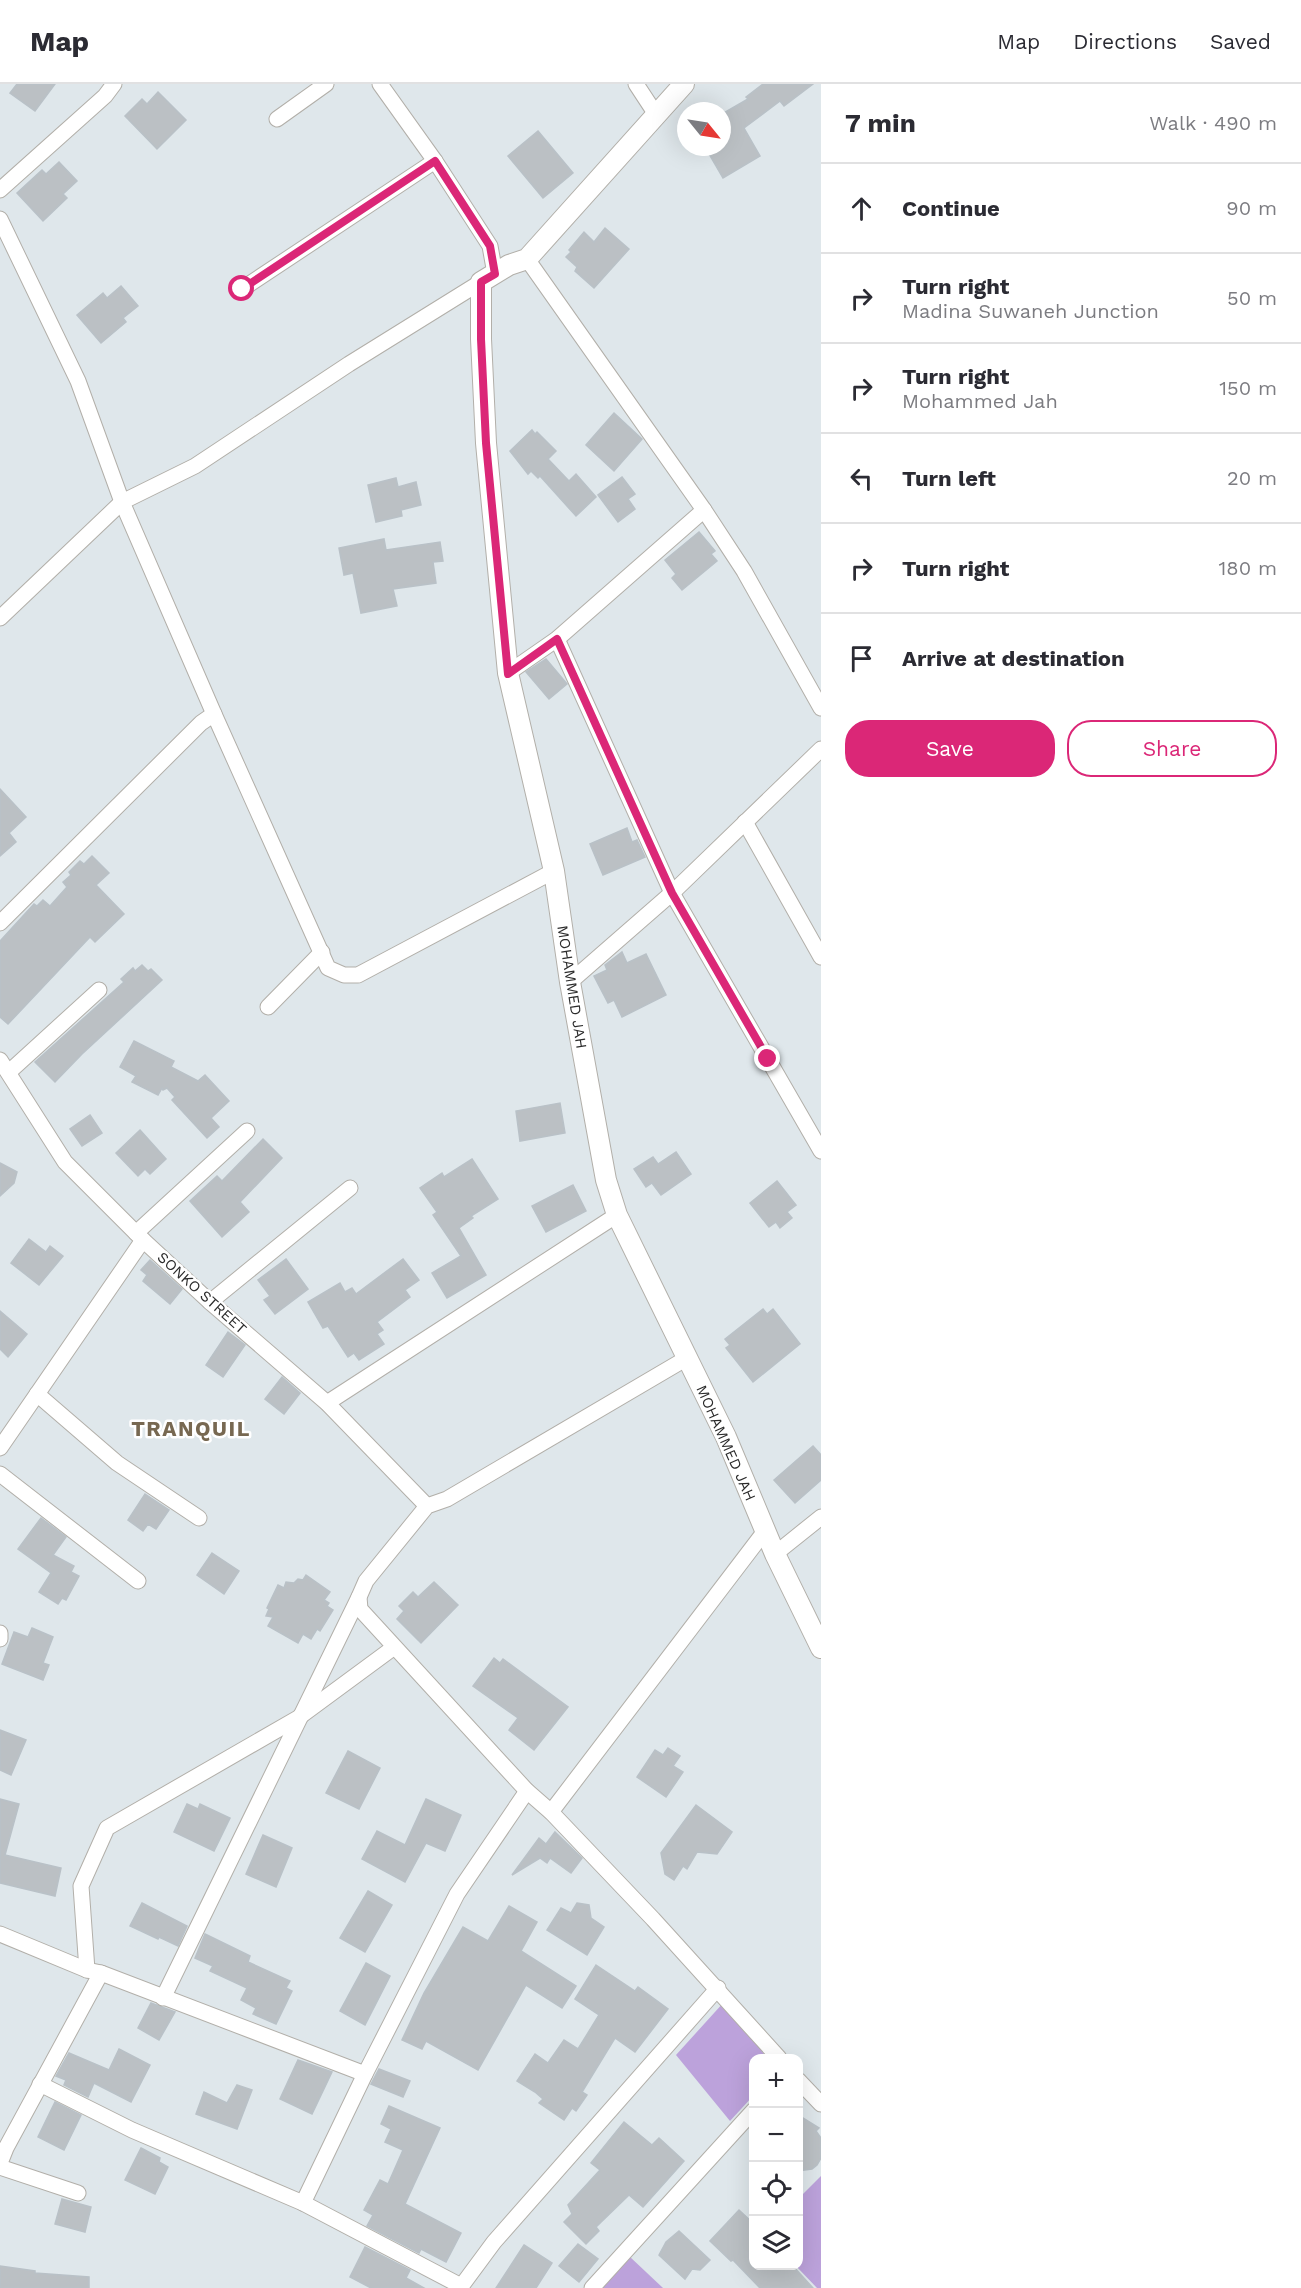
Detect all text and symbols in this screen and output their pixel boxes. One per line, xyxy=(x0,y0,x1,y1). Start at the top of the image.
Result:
text: Map xyxy=(30,25,89,58)
text: Map xyxy=(997,29,1040,54)
text: Directions xyxy=(1073,29,1177,54)
text: Saved xyxy=(1210,29,1271,54)
north arrow xyxy=(677,102,731,156)
text: 7 min xyxy=(845,108,916,138)
text: Walk · 490 m xyxy=(1149,111,1277,135)
icon: ahead xyxy=(845,192,878,225)
text: Continue xyxy=(902,196,1000,221)
text: 90 m xyxy=(1226,196,1277,220)
text: Turn right xyxy=(902,274,1009,299)
route start xyxy=(228,275,254,301)
icon: right xyxy=(845,282,878,315)
text: 50 m xyxy=(1227,286,1277,310)
text: Madina Suwaneh Junction xyxy=(902,299,1159,323)
text: Turn right xyxy=(902,364,1009,389)
icon: right xyxy=(845,372,878,405)
text: 150 m xyxy=(1219,376,1277,400)
text: Mohammed Jah xyxy=(902,389,1058,413)
icon: left xyxy=(845,462,878,495)
text: Turn left xyxy=(902,466,996,491)
text: 20 m xyxy=(1227,466,1277,490)
icon: right xyxy=(845,552,878,585)
text: Turn right xyxy=(902,556,1009,581)
text: 180 m xyxy=(1219,556,1277,580)
icon: arrive xyxy=(845,642,878,675)
text: Arrive at destination xyxy=(902,646,1125,671)
button: Save xyxy=(845,720,1055,777)
button: Share xyxy=(1067,720,1277,777)
street label: MOHAMMED JAH xyxy=(553,924,591,1050)
route end xyxy=(754,1045,780,1071)
street label: SONKO STREET xyxy=(154,1248,250,1338)
street label: MOHAMMED JAH xyxy=(692,1382,760,1504)
district label: TRANQUIL xyxy=(131,1416,251,1441)
map controls xyxy=(749,2054,803,2270)
button: + xyxy=(749,2054,803,2108)
button: − xyxy=(749,2108,803,2162)
button: locate xyxy=(749,2162,803,2216)
button: layers xyxy=(749,2216,803,2270)

